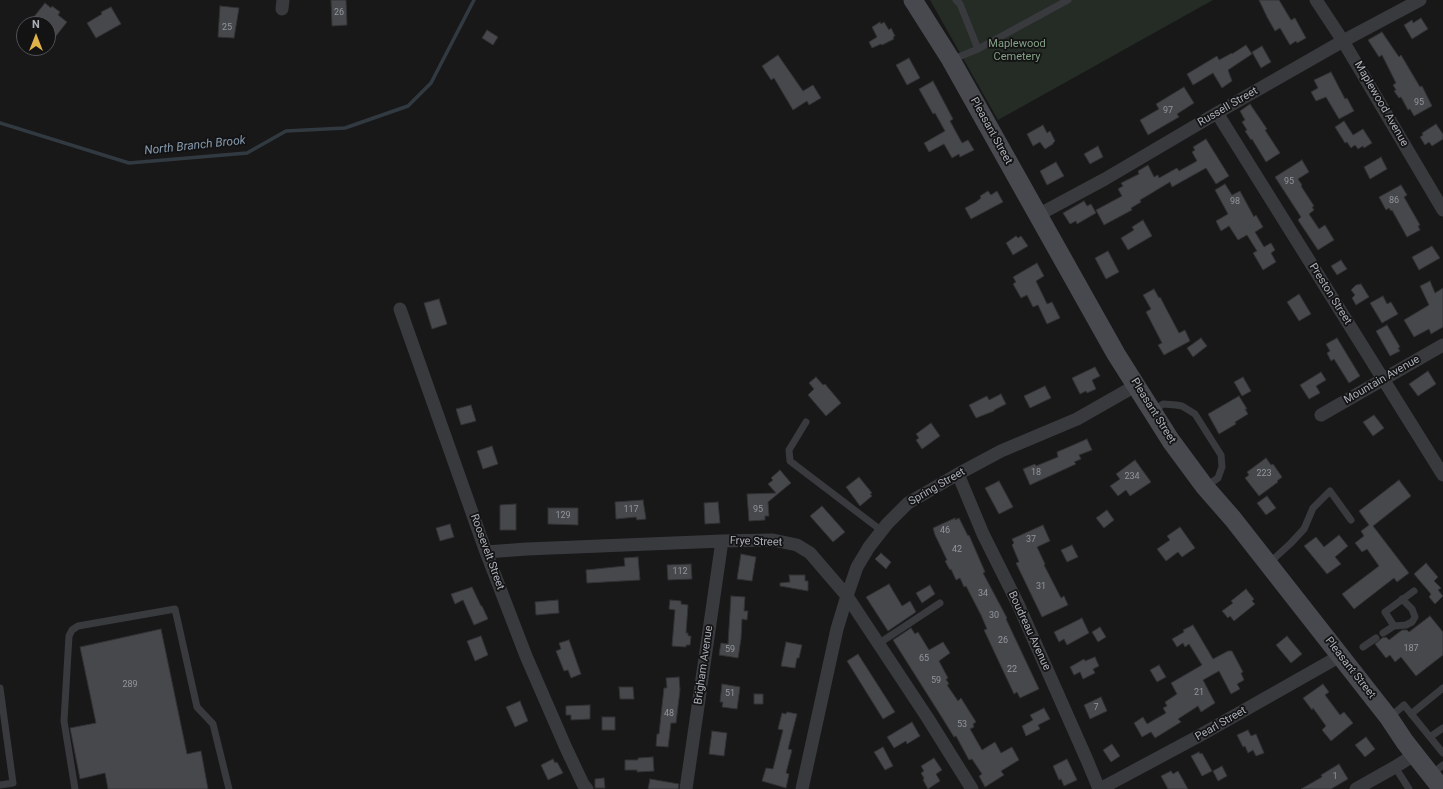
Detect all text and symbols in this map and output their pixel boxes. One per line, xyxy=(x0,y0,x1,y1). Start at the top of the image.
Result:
house number: 26 xyxy=(334,8,344,18)
north arrow xyxy=(16,16,56,56)
text: N xyxy=(32,18,40,31)
house number: 25 xyxy=(222,23,232,33)
park label: Maplewood Cemetery xyxy=(988,37,1046,63)
street label: Maplewood Avenue xyxy=(1351,59,1411,149)
street label: Russell Street xyxy=(1196,85,1260,129)
street label: Pleasant Street xyxy=(967,95,1015,167)
house number: 95 xyxy=(1414,98,1424,108)
house number: 97 xyxy=(1163,106,1173,116)
water label: North Branch Brook xyxy=(144,134,246,158)
house number: 95 xyxy=(1284,177,1294,187)
house number: 86 xyxy=(1389,196,1399,206)
house number: 98 xyxy=(1230,197,1240,207)
street label: Preston Street xyxy=(1306,261,1354,327)
street label: Mountain Avenue xyxy=(1342,353,1422,407)
street label: Pleasant Street xyxy=(1128,376,1178,446)
street label: Spring Street xyxy=(906,466,968,508)
house number: 18 xyxy=(1031,468,1041,478)
house number: 223 xyxy=(1256,469,1272,479)
house number: 234 xyxy=(1124,472,1140,482)
house number: 117 xyxy=(623,505,639,515)
house number: 95 xyxy=(753,505,763,515)
house number: 129 xyxy=(555,511,571,521)
street label: Roosevelt Street xyxy=(467,512,507,592)
house number: 46 xyxy=(940,526,950,536)
street label: Frye Street xyxy=(730,534,782,550)
house number: 37 xyxy=(1026,535,1036,545)
house number: 42 xyxy=(952,545,962,555)
house number: 112 xyxy=(672,567,688,577)
house number: 31 xyxy=(1036,582,1046,592)
house number: 34 xyxy=(978,589,988,599)
street label: Boudreau Avenue xyxy=(1005,589,1053,673)
house number: 30 xyxy=(989,611,999,621)
street label: Brigham Avenue xyxy=(692,625,716,705)
street label: Pleasant Street xyxy=(1322,635,1378,701)
house number: 26 xyxy=(998,636,1008,646)
house number: 187 xyxy=(1403,644,1419,654)
house number: 59 xyxy=(725,645,735,655)
house number: 65 xyxy=(919,654,929,664)
house number: 22 xyxy=(1007,665,1017,675)
house number: 59 xyxy=(931,676,941,686)
house number: 289 xyxy=(122,680,138,690)
house number: 21 xyxy=(1194,688,1204,698)
house number: 51 xyxy=(725,689,735,699)
house number: 7 xyxy=(1093,703,1099,713)
street label: Pearl Street xyxy=(1193,704,1249,744)
house number: 48 xyxy=(664,709,674,719)
house number: 53 xyxy=(957,720,967,730)
house number: 1 xyxy=(1332,772,1338,782)

